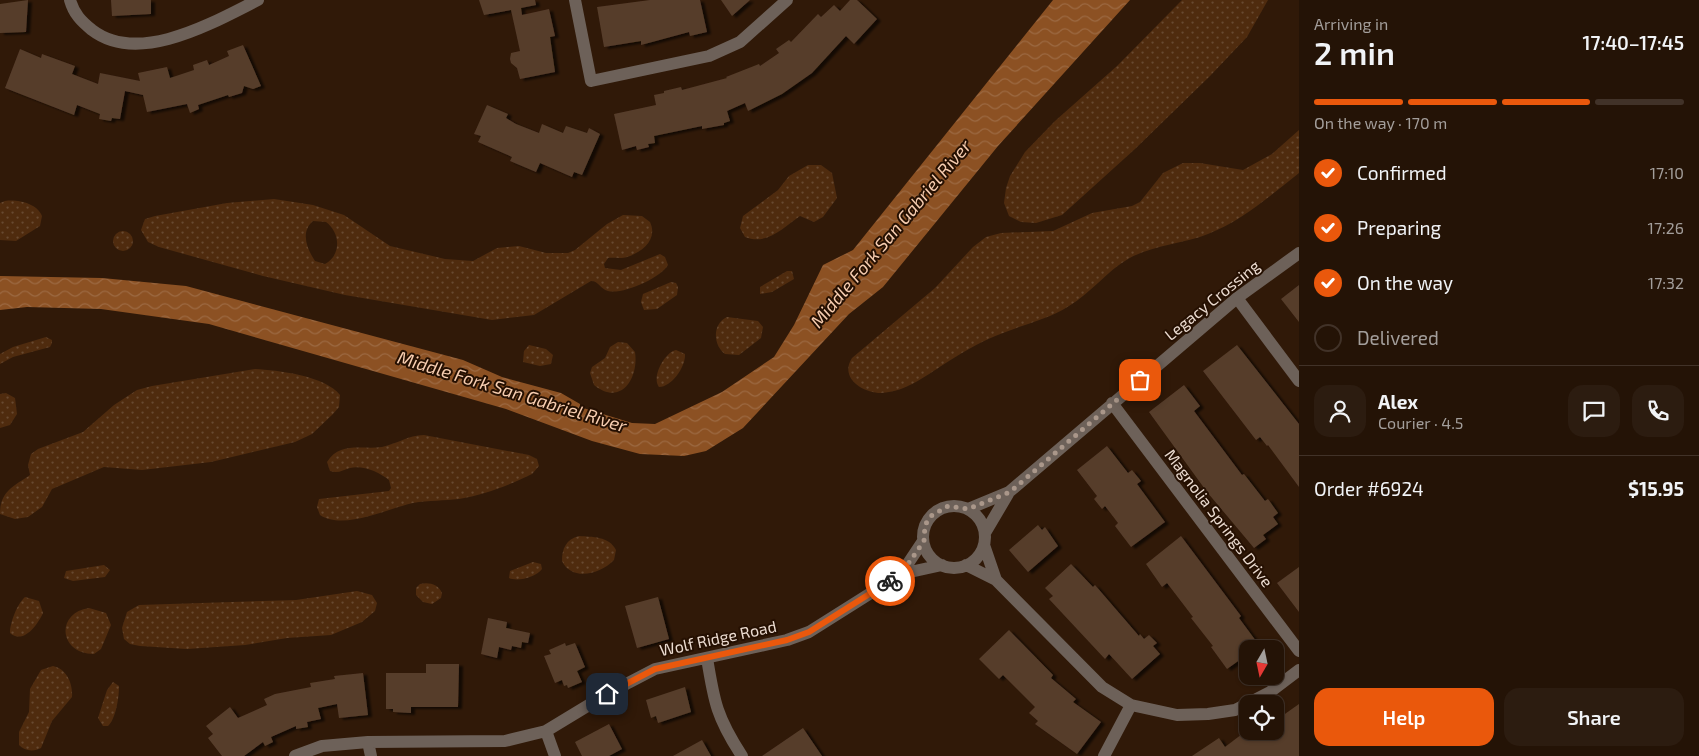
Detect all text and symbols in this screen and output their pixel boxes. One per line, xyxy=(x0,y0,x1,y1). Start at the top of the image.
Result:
text: Arriving in xyxy=(1314,14,1388,33)
text: 17:40–17:45 xyxy=(1583,31,1684,54)
text: 2 min xyxy=(1314,33,1395,71)
text: On the way · 170 m xyxy=(1314,113,1447,132)
water label: Middle Fork San Gabriel River xyxy=(805,134,976,332)
icon: check xyxy=(1314,159,1342,187)
text: Confirmed xyxy=(1357,161,1447,184)
text: 17:10 xyxy=(1650,163,1684,182)
icon: check xyxy=(1314,214,1342,242)
text: Preparing xyxy=(1357,216,1441,239)
text: 17:26 xyxy=(1648,218,1684,237)
street label: Legacy Crossing xyxy=(1160,255,1263,344)
icon: check xyxy=(1314,269,1342,297)
text: On the way xyxy=(1357,271,1453,294)
text: 17:32 xyxy=(1648,273,1684,292)
text: Delivered xyxy=(1357,326,1439,349)
water label: Middle Fork San Gabriel River xyxy=(395,346,630,437)
pin xyxy=(1119,359,1161,401)
icon: bag xyxy=(1126,366,1154,394)
button: person xyxy=(1314,385,1366,437)
button: chat xyxy=(1568,385,1620,437)
button: phone xyxy=(1632,385,1684,437)
text: Alex xyxy=(1378,390,1418,413)
text: Courier · 4.5 xyxy=(1378,413,1463,432)
street label: Magnolia Springs Drive xyxy=(1161,445,1277,590)
text: Order #6924 xyxy=(1314,477,1424,500)
text: $15.95 xyxy=(1628,477,1684,500)
courier xyxy=(865,556,915,606)
icon: bike xyxy=(876,567,904,595)
street label: Wolf Ridge Road xyxy=(658,616,778,659)
north arrow xyxy=(1239,640,1284,685)
map controls xyxy=(1239,640,1284,740)
pin xyxy=(586,673,628,715)
icon: home xyxy=(593,680,621,708)
button: Help xyxy=(1314,688,1494,746)
button: Share xyxy=(1504,688,1684,746)
button: locate xyxy=(1239,695,1284,740)

